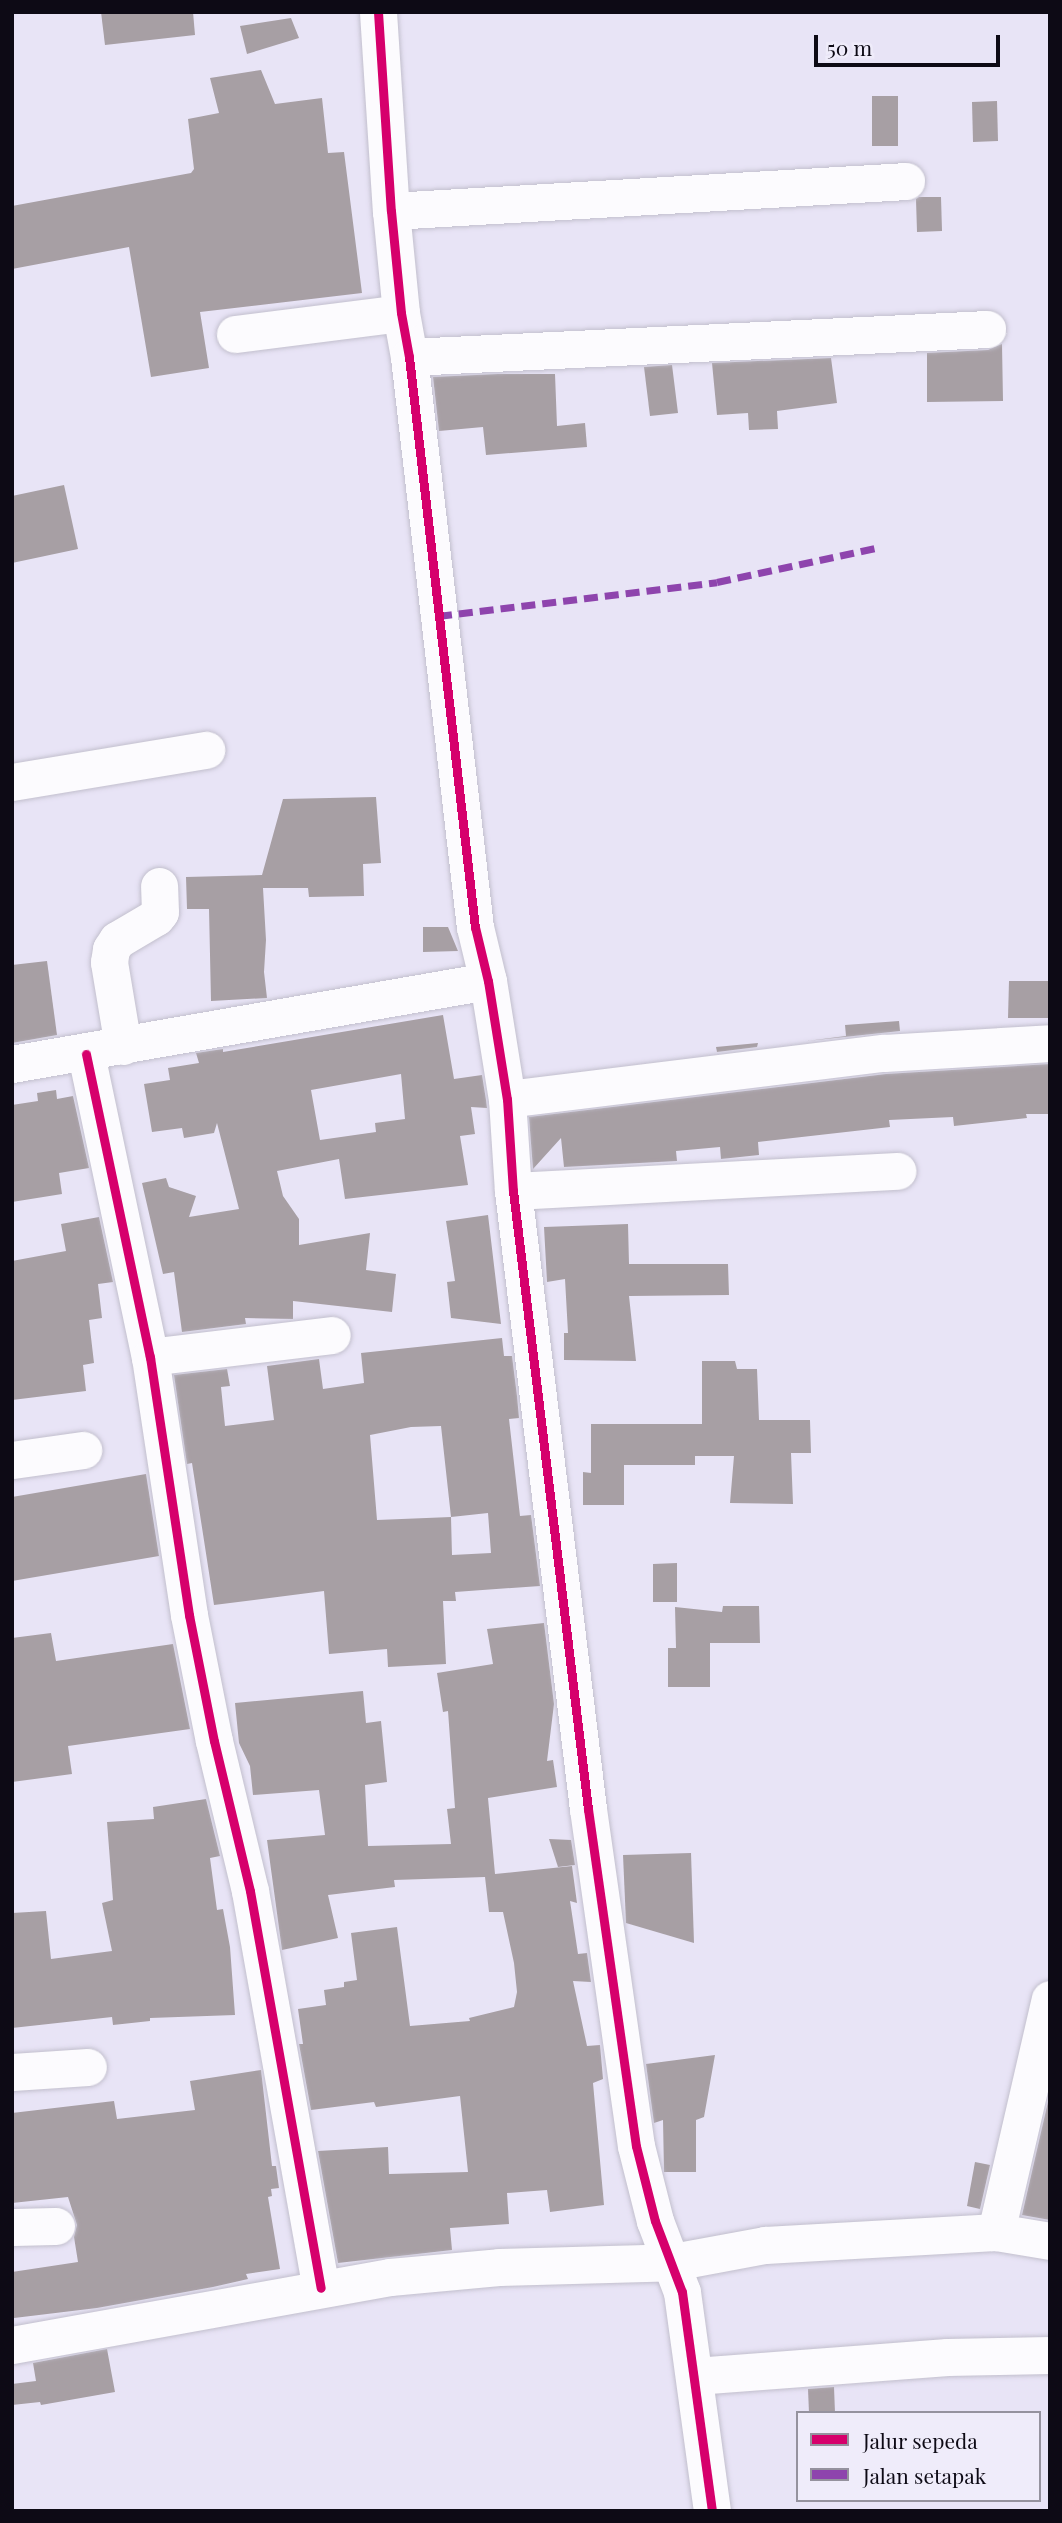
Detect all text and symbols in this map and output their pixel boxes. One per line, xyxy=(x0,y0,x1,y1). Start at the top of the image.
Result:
scale bar xyxy=(817,21,1002,65)
text: 50 m xyxy=(827,33,872,61)
legend xyxy=(796,2411,1041,2502)
text: Jalur sepeda xyxy=(863,2426,978,2454)
text: Jalan setapak xyxy=(863,2461,986,2489)

